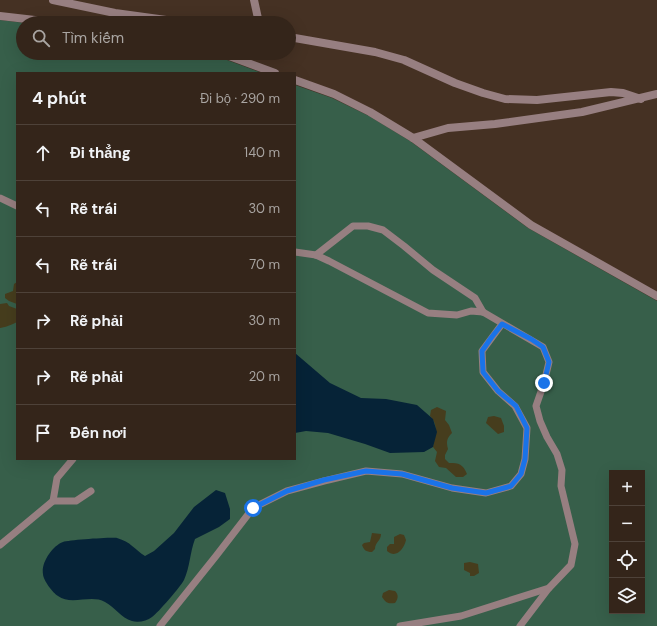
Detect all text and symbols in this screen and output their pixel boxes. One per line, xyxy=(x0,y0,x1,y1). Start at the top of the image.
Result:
search box xyxy=(16,16,296,60)
icon: search xyxy=(30,27,52,49)
text: Tìm kiếm xyxy=(62,28,124,48)
text: 4 phút xyxy=(32,87,87,109)
text: Đi bộ · 290 m xyxy=(200,90,280,107)
icon: ahead xyxy=(32,142,54,164)
text: Đi thẳng xyxy=(70,143,131,163)
text: 140 m xyxy=(244,144,280,161)
icon: left xyxy=(32,198,54,220)
text: Rẽ trái xyxy=(70,199,117,219)
text: 30 m xyxy=(248,200,280,217)
icon: left xyxy=(32,254,54,276)
text: Rẽ trái xyxy=(70,255,117,275)
text: 70 m xyxy=(249,256,280,273)
icon: right xyxy=(32,310,54,332)
text: Rẽ phải xyxy=(70,311,123,331)
text: 30 m xyxy=(248,312,280,329)
icon: right xyxy=(32,366,54,388)
text: Rẽ phải xyxy=(70,367,123,387)
text: 20 m xyxy=(249,368,280,385)
route end xyxy=(535,374,553,392)
icon: arrive xyxy=(32,422,54,444)
text: Đến nơi xyxy=(70,423,127,443)
map controls xyxy=(609,470,645,614)
button: + xyxy=(609,470,645,506)
route start xyxy=(244,499,262,517)
button: − xyxy=(609,506,645,542)
button: locate xyxy=(609,542,645,578)
button: layers xyxy=(609,578,645,614)

